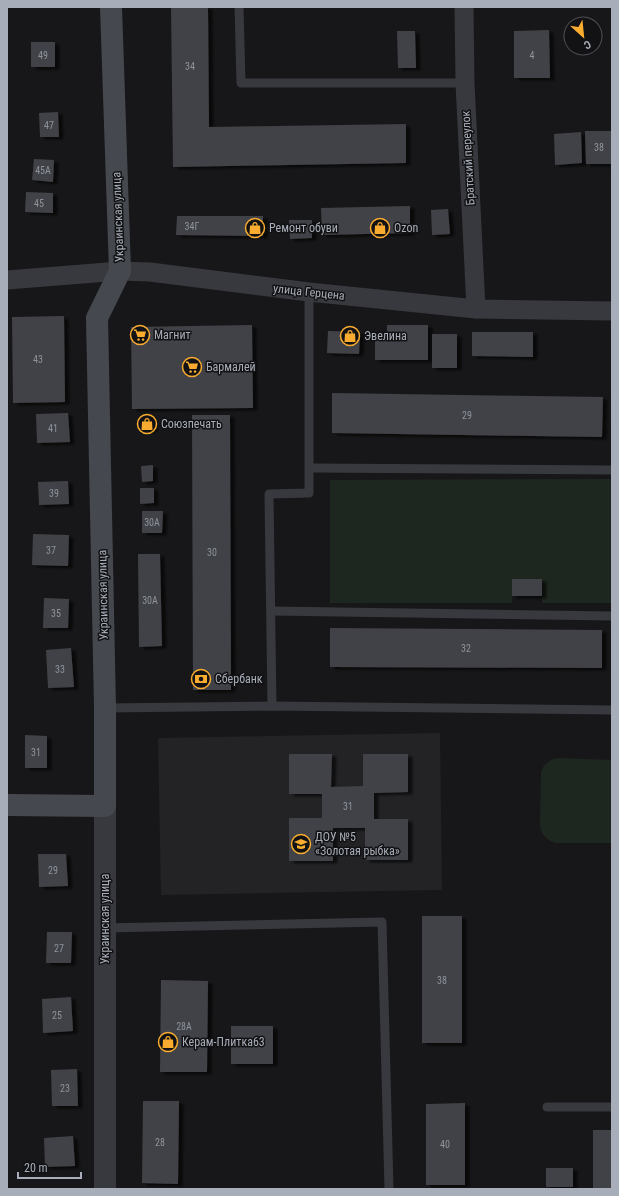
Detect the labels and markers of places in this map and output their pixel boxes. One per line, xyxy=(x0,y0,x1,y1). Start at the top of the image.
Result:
shop icon: Ремонт обуви xyxy=(244,217,266,239)
shop icon: Ozon xyxy=(369,217,391,239)
place label: Ремонт обуви xyxy=(269,221,338,235)
place label: Ozon xyxy=(394,221,418,235)
supermarket icon: Магнит xyxy=(129,324,151,346)
shop icon: Эвелина xyxy=(339,325,361,347)
place label: Магнит xyxy=(154,328,191,342)
place label: Эвелина xyxy=(364,329,407,343)
supermarket icon: Бармалей xyxy=(181,356,203,378)
place label: Бармалей xyxy=(206,360,256,374)
shop icon: Союзпечать xyxy=(136,413,158,435)
place label: Союзпечать xyxy=(161,417,222,431)
bank icon: Сбербанк xyxy=(190,668,212,690)
place label: Сбербанк xyxy=(215,672,263,686)
place label: ДОУ №5 «Золотая рыбка» xyxy=(315,830,400,858)
school or university icon: ДОУ №5 «Золотая рыбка» xyxy=(290,833,312,855)
shop icon: Керам-Плитка63 xyxy=(157,1031,179,1053)
place label: Керам-Плитка63 xyxy=(182,1035,265,1049)

